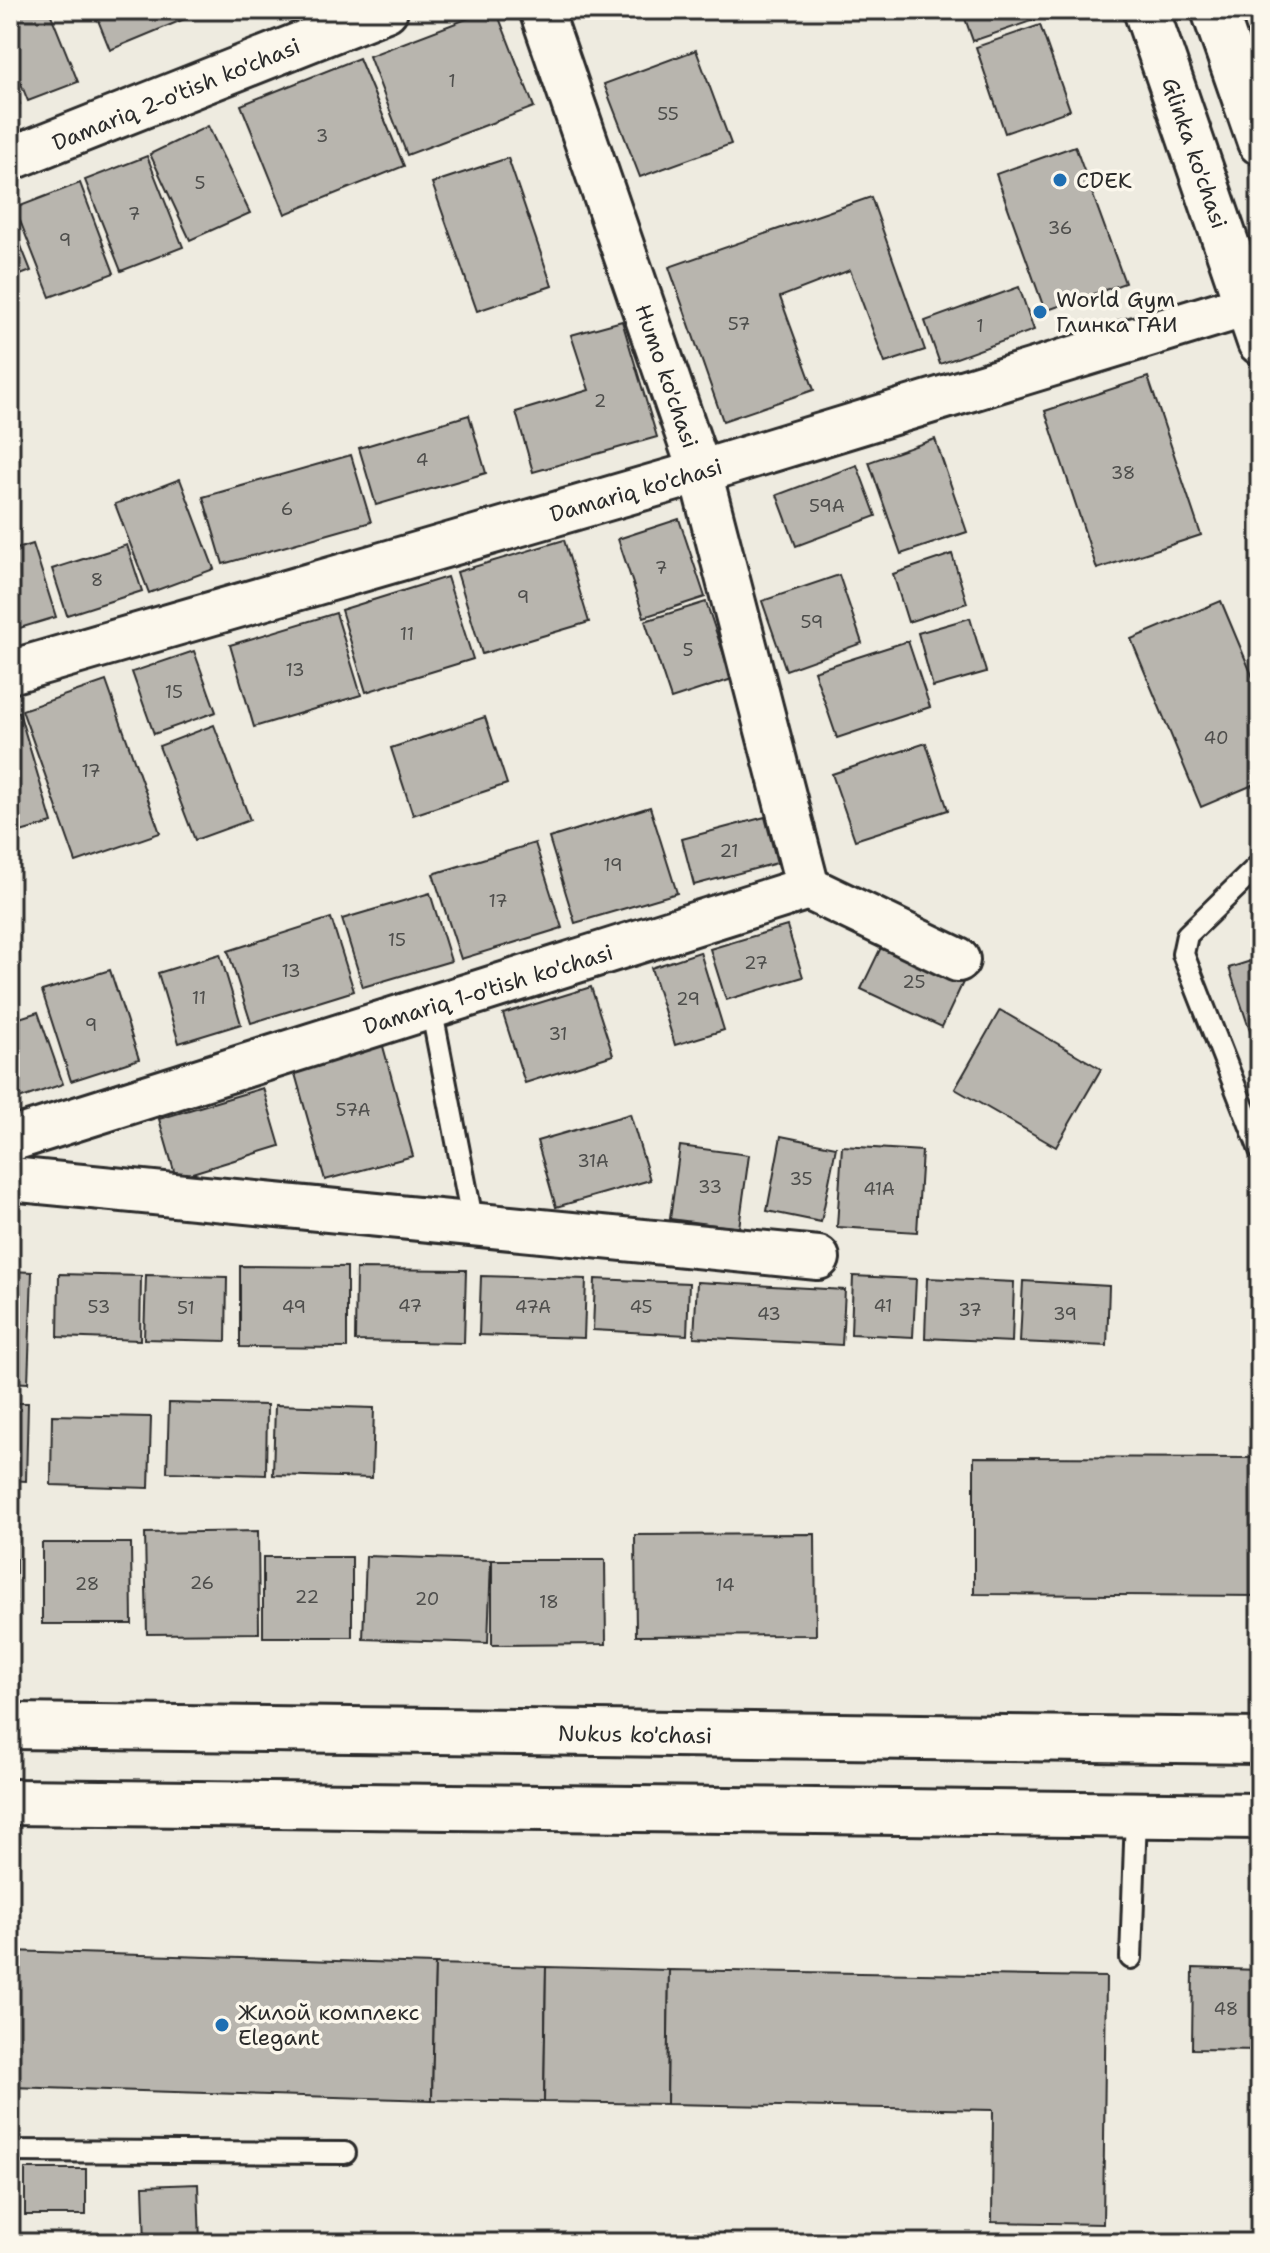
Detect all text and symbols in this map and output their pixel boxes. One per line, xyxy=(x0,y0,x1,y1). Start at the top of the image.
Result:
street label: Damariq 2-o'tish ko'chasi xyxy=(48,31,304,158)
house number: 1 xyxy=(448,69,456,93)
street label: Glinka ko'chasi xyxy=(1155,74,1234,232)
house number: 55 xyxy=(657,102,679,126)
house number: 3 xyxy=(316,124,328,148)
place label: CDEK xyxy=(1076,166,1132,195)
house number: 5 xyxy=(194,171,206,195)
marker: CDEK xyxy=(1051,171,1069,189)
house number: 7 xyxy=(128,202,140,226)
house number: 36 xyxy=(1048,216,1072,240)
house number: 9 xyxy=(59,228,71,252)
place label: World Gym Глинка ГАИ xyxy=(1056,285,1178,339)
street label: Humo ko'chasi xyxy=(628,300,705,452)
marker: World Gym Глинка ГАИ xyxy=(1031,303,1049,321)
house number: 57 xyxy=(728,312,750,336)
house number: 1 xyxy=(976,314,984,338)
house number: 2 xyxy=(594,389,606,413)
house number: 4 xyxy=(416,448,428,472)
street label: Damariq ko'chasi xyxy=(547,452,726,529)
house number: 38 xyxy=(1111,461,1135,485)
house number: 59A xyxy=(809,494,845,518)
house number: 6 xyxy=(281,497,293,521)
house number: 7 xyxy=(655,556,667,580)
house number: 8 xyxy=(91,568,103,592)
house number: 9 xyxy=(517,585,529,609)
house number: 59 xyxy=(801,610,823,634)
house number: 11 xyxy=(400,622,414,646)
house number: 5 xyxy=(682,638,694,662)
house number: 13 xyxy=(285,658,305,682)
house number: 15 xyxy=(165,680,183,704)
house number: 40 xyxy=(1203,726,1229,750)
house number: 17 xyxy=(81,759,101,783)
house number: 21 xyxy=(719,839,739,863)
house number: 19 xyxy=(603,853,623,877)
house number: 17 xyxy=(488,889,508,913)
house number: 15 xyxy=(388,928,406,952)
street label: Damariq 1-o'tish ko'chasi xyxy=(360,938,617,1041)
house number: 27 xyxy=(744,951,768,975)
house number: 13 xyxy=(281,959,301,983)
house number: 25 xyxy=(902,970,926,994)
house number: 11 xyxy=(192,986,206,1010)
house number: 29 xyxy=(676,987,700,1011)
house number: 9 xyxy=(85,1013,97,1037)
house number: 31 xyxy=(548,1022,568,1046)
house number: 57A xyxy=(335,1098,371,1122)
house number: 31A xyxy=(577,1149,609,1173)
house number: 35 xyxy=(789,1167,813,1191)
house number: 33 xyxy=(698,1175,722,1199)
house number: 41A xyxy=(863,1177,895,1201)
house number: 47 xyxy=(398,1294,422,1318)
house number: 41 xyxy=(873,1294,893,1318)
house number: 53 xyxy=(88,1295,110,1319)
house number: 49 xyxy=(282,1295,306,1319)
house number: 47A xyxy=(515,1295,551,1319)
house number: 45 xyxy=(629,1295,653,1319)
house number: 51 xyxy=(177,1296,195,1320)
house number: 37 xyxy=(958,1298,982,1322)
house number: 43 xyxy=(757,1302,781,1326)
house number: 39 xyxy=(1053,1302,1077,1326)
house number: 26 xyxy=(190,1571,214,1595)
house number: 28 xyxy=(75,1572,99,1596)
house number: 14 xyxy=(715,1573,735,1597)
house number: 22 xyxy=(295,1585,319,1609)
house number: 20 xyxy=(415,1587,439,1611)
house number: 18 xyxy=(539,1590,559,1614)
street label: Nukus ko'chasi xyxy=(558,1719,712,1750)
house number: 48 xyxy=(1214,1997,1238,2021)
place label: Жилой комплекс Elegant xyxy=(238,1998,420,2052)
marker: Жилой комплекс Elegant xyxy=(213,2016,231,2034)

